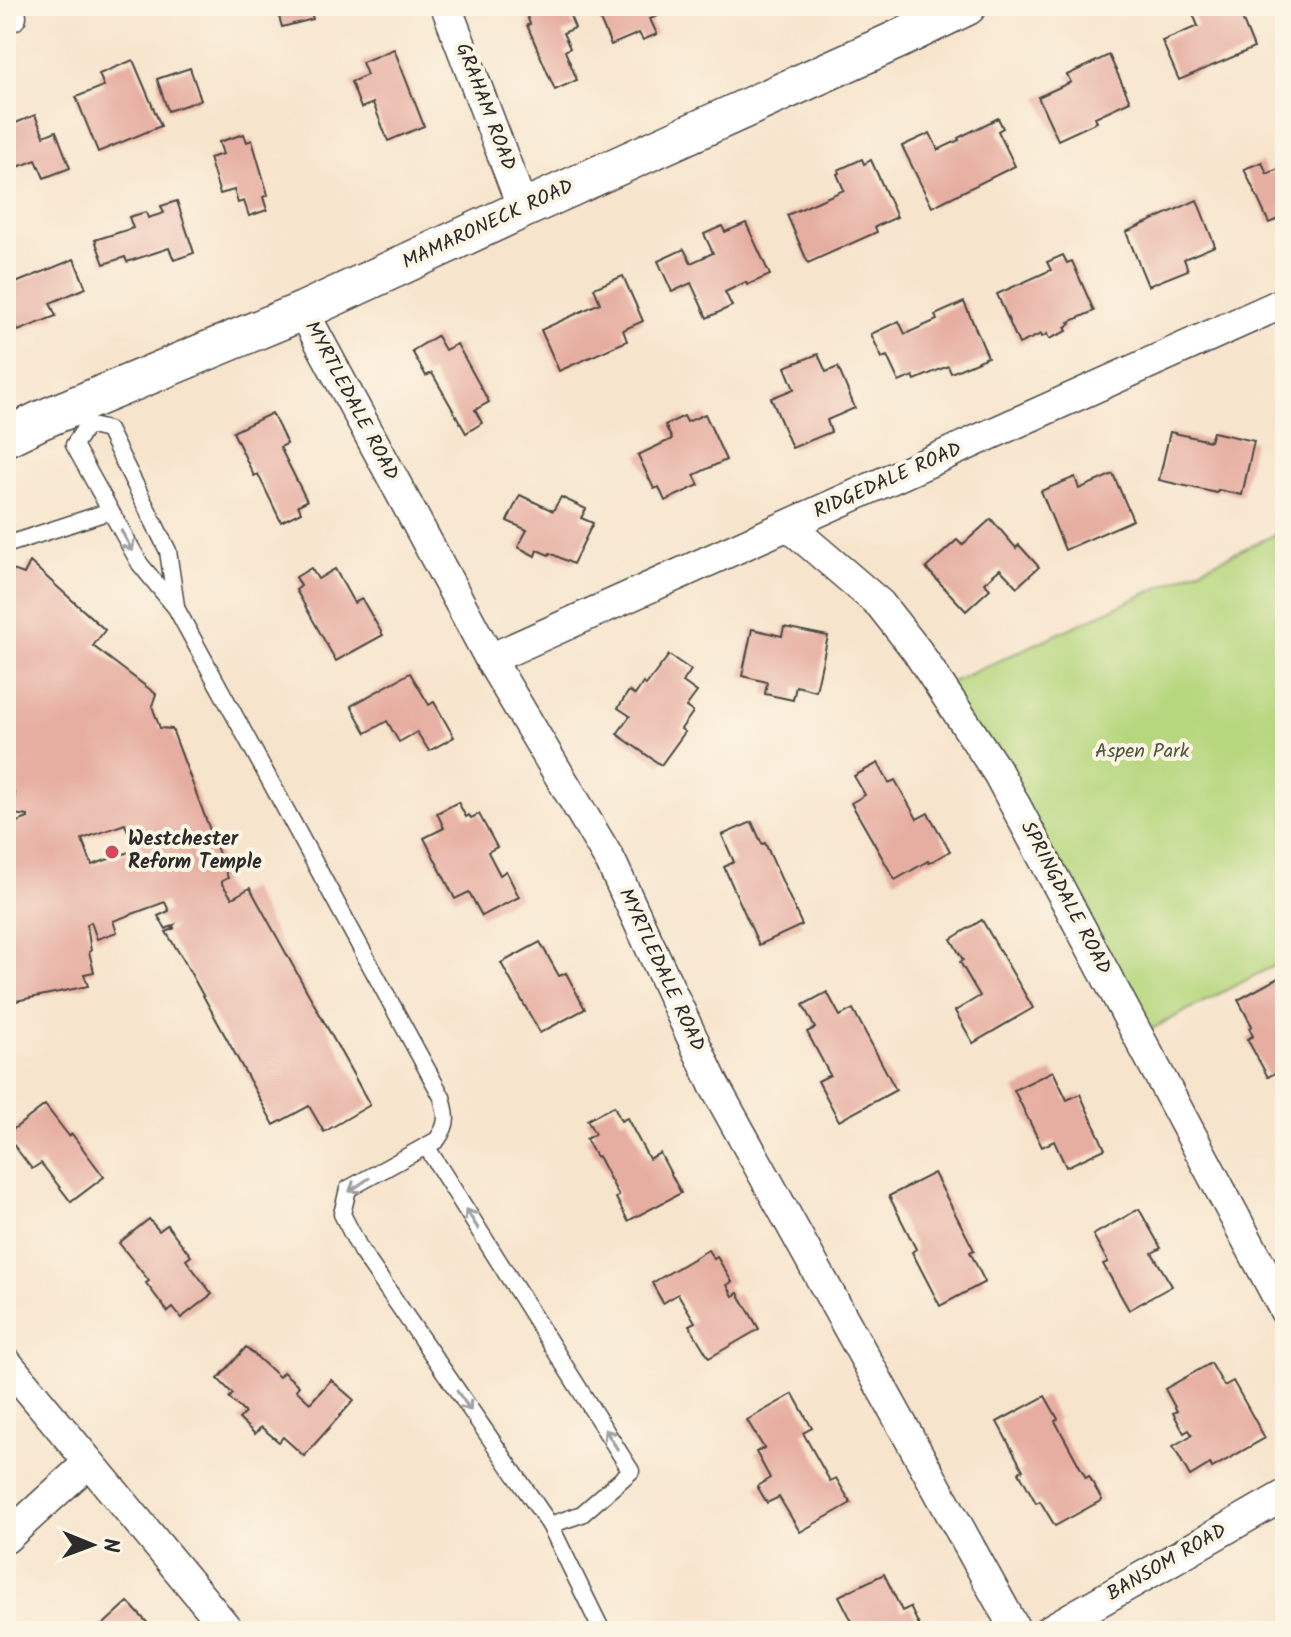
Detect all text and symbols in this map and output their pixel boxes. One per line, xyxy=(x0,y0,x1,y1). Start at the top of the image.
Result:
street label: GRAHAM ROAD xyxy=(446,39,524,176)
street label: MAMARONECK ROAD xyxy=(397,171,579,279)
street label: MYRTLEDALE ROAD xyxy=(295,315,407,487)
street label: RIDGEDALE ROAD xyxy=(809,434,967,528)
one-way arrow xyxy=(120,529,135,553)
park label: Aspen Park xyxy=(1095,736,1190,768)
street label: SPRINGDALE ROAD xyxy=(1011,816,1119,981)
place label: Westchester Reform Temple xyxy=(128,824,262,879)
marker: Westchester Reform Temple xyxy=(103,843,121,861)
street label: MYRTLEDALE ROAD xyxy=(609,883,713,1057)
one-way arrow xyxy=(348,1176,371,1193)
one-way arrow xyxy=(464,1208,480,1231)
one-way arrow xyxy=(456,1390,472,1412)
one-way arrow xyxy=(603,1428,619,1451)
north arrow xyxy=(52,1505,132,1585)
street label: BANSOM ROAD xyxy=(1101,1516,1233,1610)
text: N xyxy=(92,1538,127,1553)

